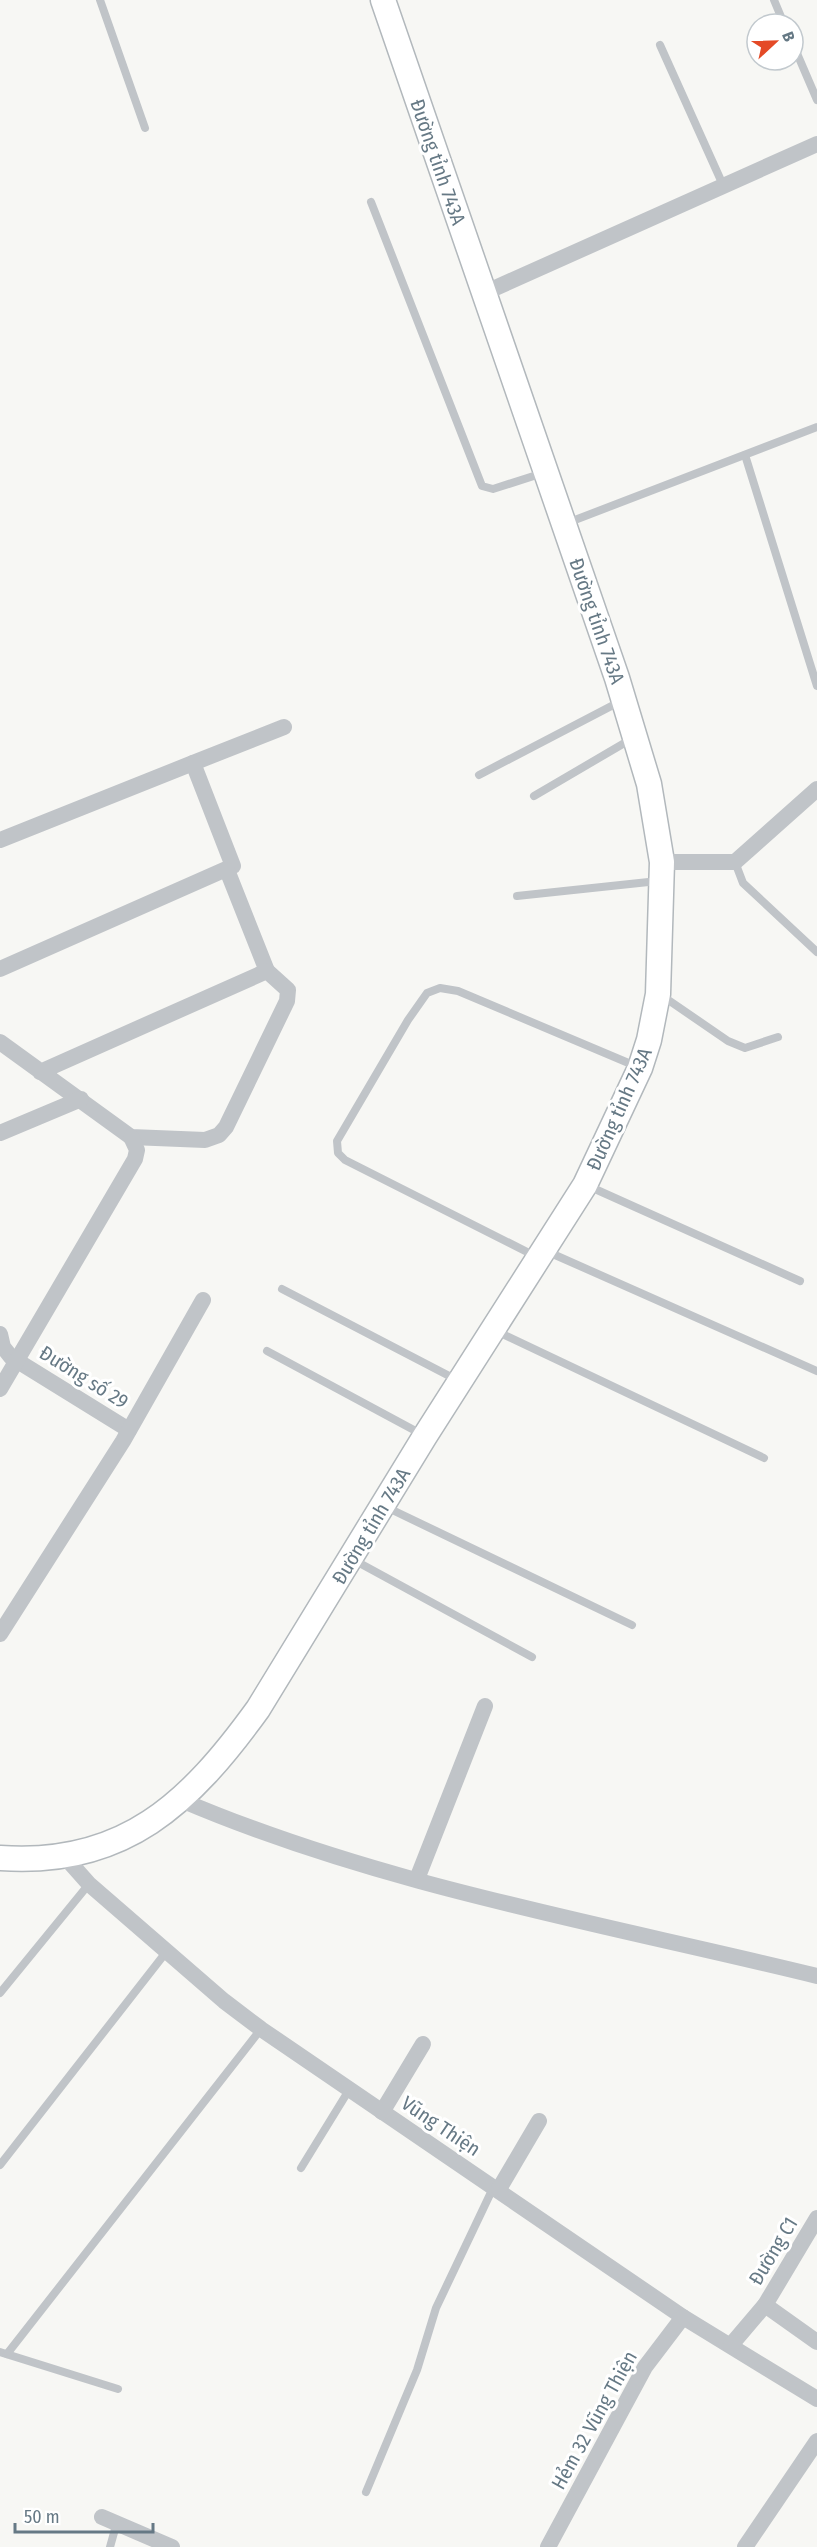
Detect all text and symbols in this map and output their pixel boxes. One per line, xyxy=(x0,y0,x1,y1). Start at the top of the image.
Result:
north arrow xyxy=(745,12,805,72)
text: B xyxy=(778,29,799,44)
street label: Đường tỉnh 743A xyxy=(405,96,471,229)
street label: Đường tỉnh 743A xyxy=(564,555,630,688)
street label: Đường tỉnh 743A xyxy=(581,1044,657,1174)
street label: Đường số 29 xyxy=(35,1340,133,1414)
street label: Đường tỉnh 743A xyxy=(327,1463,415,1589)
street label: Vũng Thiện xyxy=(397,2091,485,2161)
street label: Đường C1 xyxy=(743,2213,803,2289)
street label: Hẻm 32 Vũng Thiện xyxy=(546,2347,642,2493)
scale bar xyxy=(15,2496,153,2534)
text: 50 m xyxy=(24,2506,60,2528)

